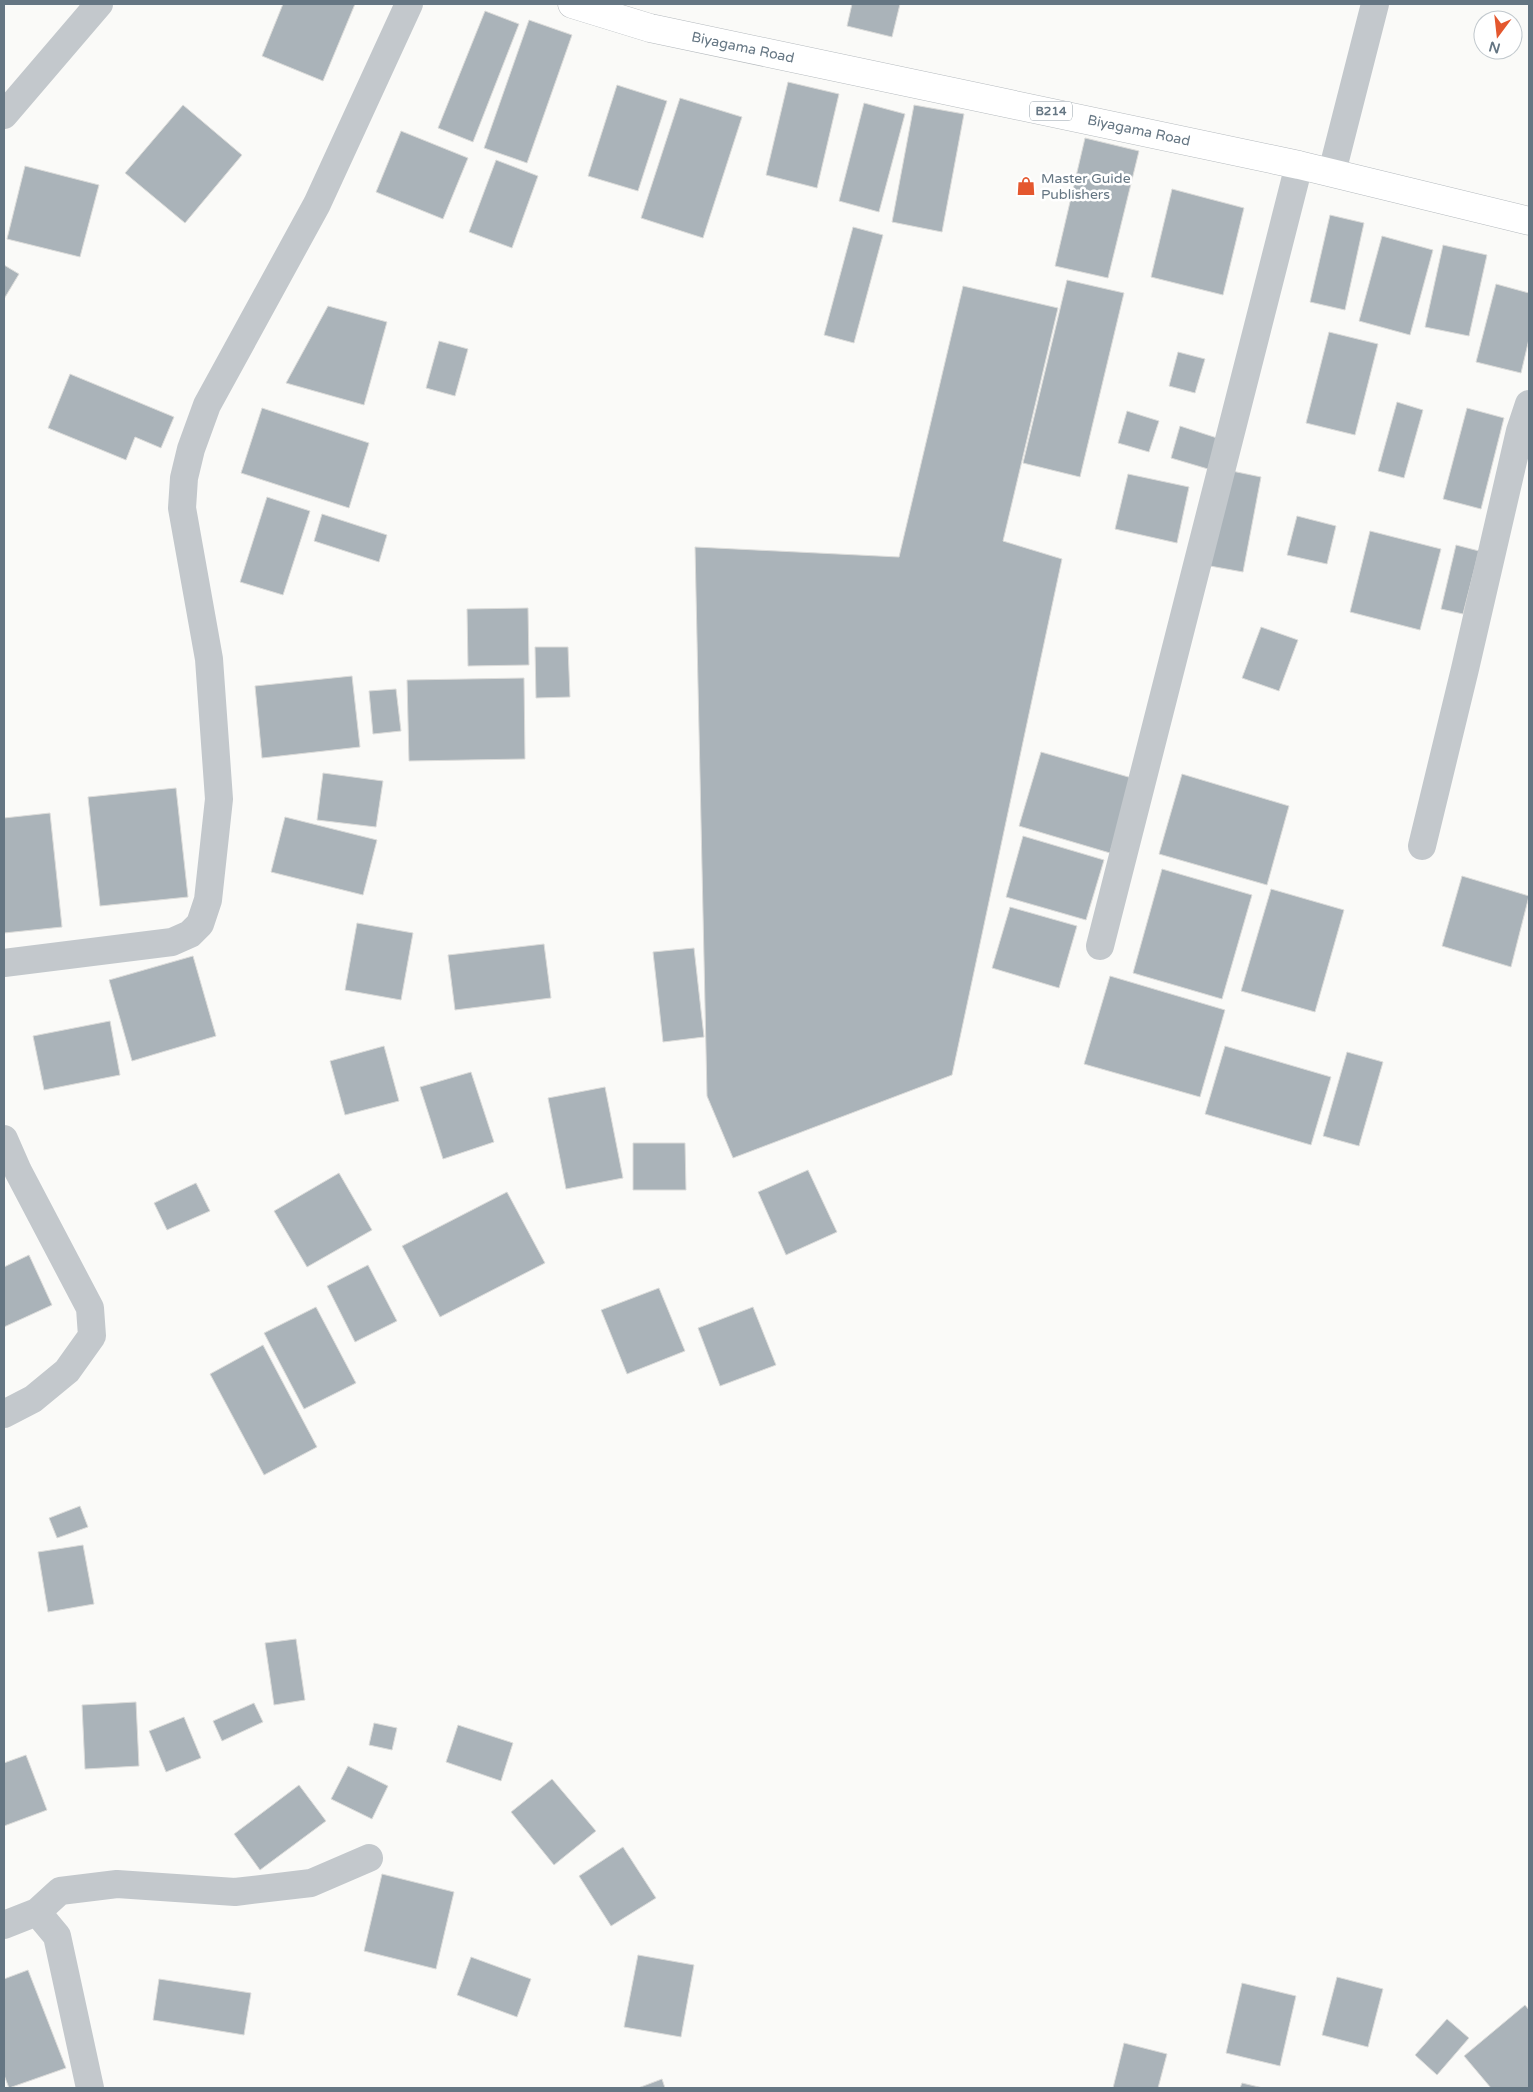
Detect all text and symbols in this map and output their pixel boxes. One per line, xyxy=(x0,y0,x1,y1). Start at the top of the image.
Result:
north arrow xyxy=(1473,10,1523,60)
street label: Biyagama Road xyxy=(690,28,796,67)
text: N xyxy=(1487,37,1502,57)
road number: B214 xyxy=(1030,102,1072,120)
street label: Biyagama Road xyxy=(1086,111,1192,150)
place label: Master Guide Publishers xyxy=(1041,170,1131,203)
shop icon: Master Guide Publishers xyxy=(1015,175,1037,197)

